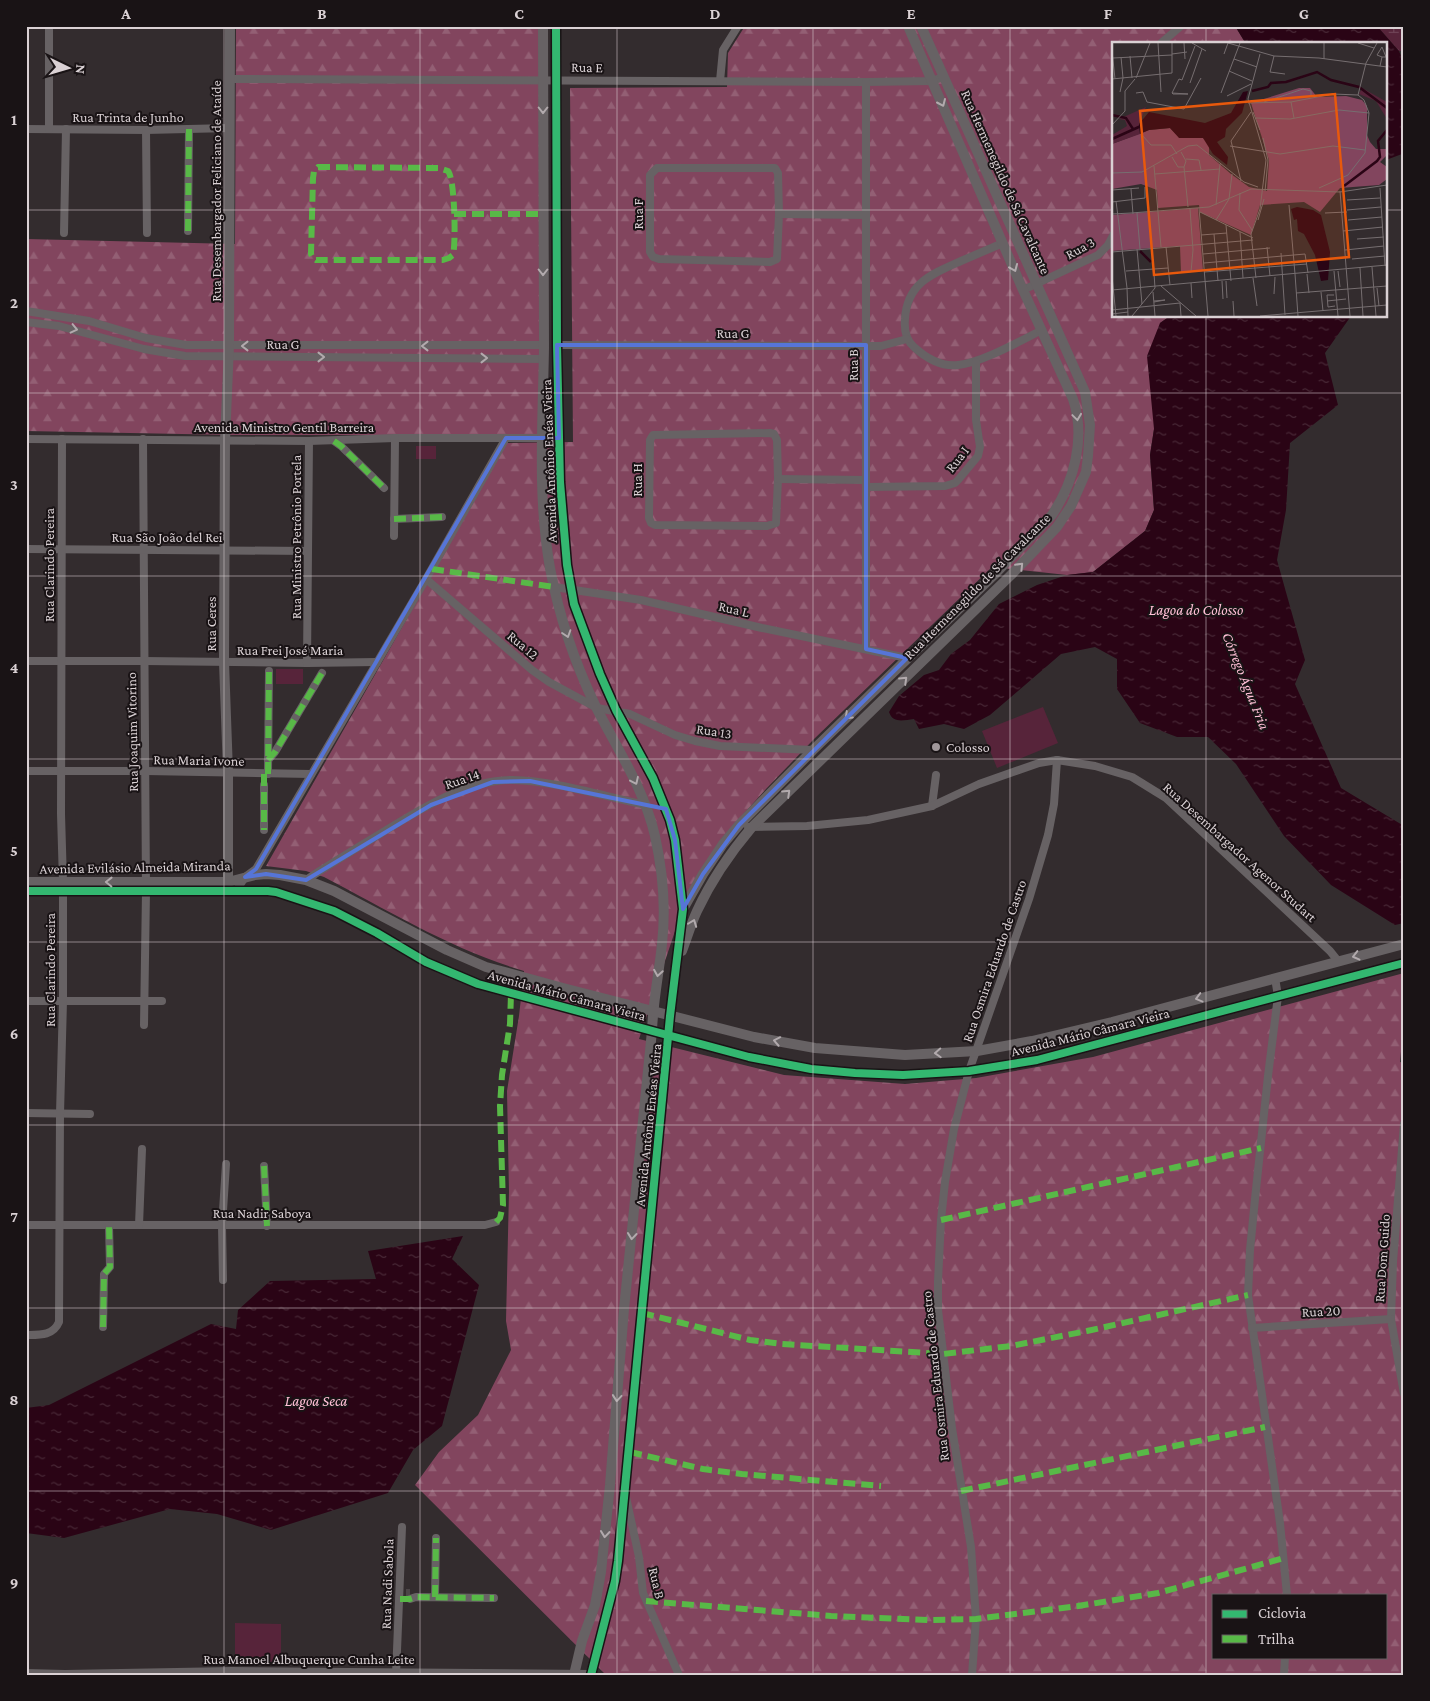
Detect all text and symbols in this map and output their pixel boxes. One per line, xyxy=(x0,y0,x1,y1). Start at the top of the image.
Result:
text: A xyxy=(120,5,131,22)
text: B xyxy=(317,5,327,22)
text: C xyxy=(514,5,524,22)
text: D xyxy=(709,5,721,22)
text: E xyxy=(906,5,916,22)
text: F xyxy=(1104,5,1113,22)
text: G xyxy=(1299,5,1309,22)
north arrow xyxy=(42,42,92,92)
inset map xyxy=(1112,42,1388,318)
street label: Rua E xyxy=(571,59,603,75)
text: N xyxy=(73,64,89,75)
street label: Rua Desembargador Feliciano de Ataíde xyxy=(208,80,224,302)
street label: Rua Hermenegildo de Sá Cavalcante xyxy=(958,87,1054,277)
one-way arrow xyxy=(936,98,947,107)
one-way arrow xyxy=(538,106,548,114)
street label: Rua Trinta de Junho xyxy=(72,109,184,125)
text: 1 xyxy=(11,111,17,128)
street label: Rua F xyxy=(630,198,646,230)
street label: Rua 3 xyxy=(1063,234,1097,262)
one-way arrow xyxy=(1007,263,1018,272)
one-way arrow xyxy=(538,269,548,277)
text: 2 xyxy=(10,294,18,311)
one-way arrow xyxy=(70,323,79,334)
street label: Rua G xyxy=(717,325,750,341)
street label: Rua G xyxy=(267,336,300,352)
one-way arrow xyxy=(241,341,248,351)
one-way arrow xyxy=(421,341,428,351)
street label: Rua B xyxy=(845,349,861,381)
one-way arrow xyxy=(318,352,325,362)
one-way arrow xyxy=(480,353,488,363)
street label: Avenida Antônio Enéas Vieira xyxy=(538,378,560,543)
one-way arrow xyxy=(1071,414,1082,422)
street label: Avenida Ministro Gentil Barreira xyxy=(194,419,375,435)
street label: Rua I xyxy=(942,443,972,475)
street label: Rua Ministro Petrônio Portela xyxy=(288,454,304,619)
street label: Rua H xyxy=(629,463,645,497)
text: 3 xyxy=(10,476,18,493)
street label: Rua Clarindo Pereira xyxy=(41,507,57,622)
street label: Rua Hermenegildo de Sá Cavalcante xyxy=(901,510,1053,662)
street label: Rua São João del Rei xyxy=(111,529,223,545)
one-way arrow xyxy=(1014,562,1023,571)
street label: Rua Ceres xyxy=(203,597,219,651)
street label: Rua L xyxy=(717,598,751,620)
water label: Lagoa do Colosso xyxy=(1149,602,1243,619)
street label: Rua 12 xyxy=(504,627,542,663)
one-way arrow xyxy=(561,629,571,638)
water label: Córrego Água Fria xyxy=(1218,630,1273,732)
street label: Rua Frei José Maria xyxy=(237,642,344,658)
text: 4 xyxy=(10,659,19,676)
street label: Rua Joaquim Vitorino xyxy=(123,672,141,792)
one-way arrow xyxy=(898,676,907,685)
one-way arrow xyxy=(845,710,854,719)
street label: Rua 13 xyxy=(695,720,733,742)
place label: Colosso xyxy=(946,739,990,755)
marker: Colosso xyxy=(930,741,942,753)
street label: Rua Maria Ivone xyxy=(153,751,245,769)
street label: Rua 14 xyxy=(442,766,482,792)
one-way arrow xyxy=(629,776,639,785)
street label: Rua Desembargador Agenor Studart xyxy=(1160,779,1320,925)
one-way arrow xyxy=(782,790,791,799)
text: 5 xyxy=(10,842,18,859)
street label: Avenida Evilásio Almeida Miranda xyxy=(39,857,231,877)
one-way arrow xyxy=(105,877,113,887)
street label: Rua Osmira Eduardo de Castro xyxy=(959,878,1029,1044)
street label: Rua Clarindo Pereira xyxy=(42,912,58,1027)
one-way arrow xyxy=(687,919,697,928)
one-way arrow xyxy=(1352,950,1361,961)
street label: Avenida Mário Câmara Vieira xyxy=(486,966,648,1024)
one-way arrow xyxy=(653,970,664,978)
one-way arrow xyxy=(1195,992,1204,1003)
street label: Avenida Mário Câmara Vieira xyxy=(1009,1004,1171,1059)
text: 6 xyxy=(10,1025,18,1042)
one-way arrow xyxy=(772,1037,781,1047)
street label: Avenida Antônio Enéas Vieira xyxy=(631,1042,665,1207)
one-way arrow xyxy=(934,1048,942,1059)
street label: Rua Nadir Saboya xyxy=(213,1205,312,1221)
text: 7 xyxy=(10,1208,18,1225)
street label: Rua Dom Guido xyxy=(1371,1213,1393,1303)
one-way arrow xyxy=(626,1232,637,1240)
street label: Rua Osmira Eduardo de Castro xyxy=(918,1290,952,1462)
street label: Rua 20 xyxy=(1301,1302,1341,1320)
text: 8 xyxy=(9,1391,19,1408)
water label: Lagoa Seca xyxy=(285,1393,347,1410)
one-way arrow xyxy=(611,1394,622,1402)
one-way arrow xyxy=(600,1530,611,1538)
street label: Rua Nadi Sabola xyxy=(377,1538,397,1630)
street label: Rua B xyxy=(646,1566,668,1601)
text: 9 xyxy=(10,1574,18,1591)
legend xyxy=(1212,1594,1388,1658)
text: Ciclovia xyxy=(1258,1605,1306,1621)
text: Trilha xyxy=(1258,1631,1294,1647)
street label: Rua Manoel Albuquerque Cunha Leite xyxy=(203,1651,415,1667)

